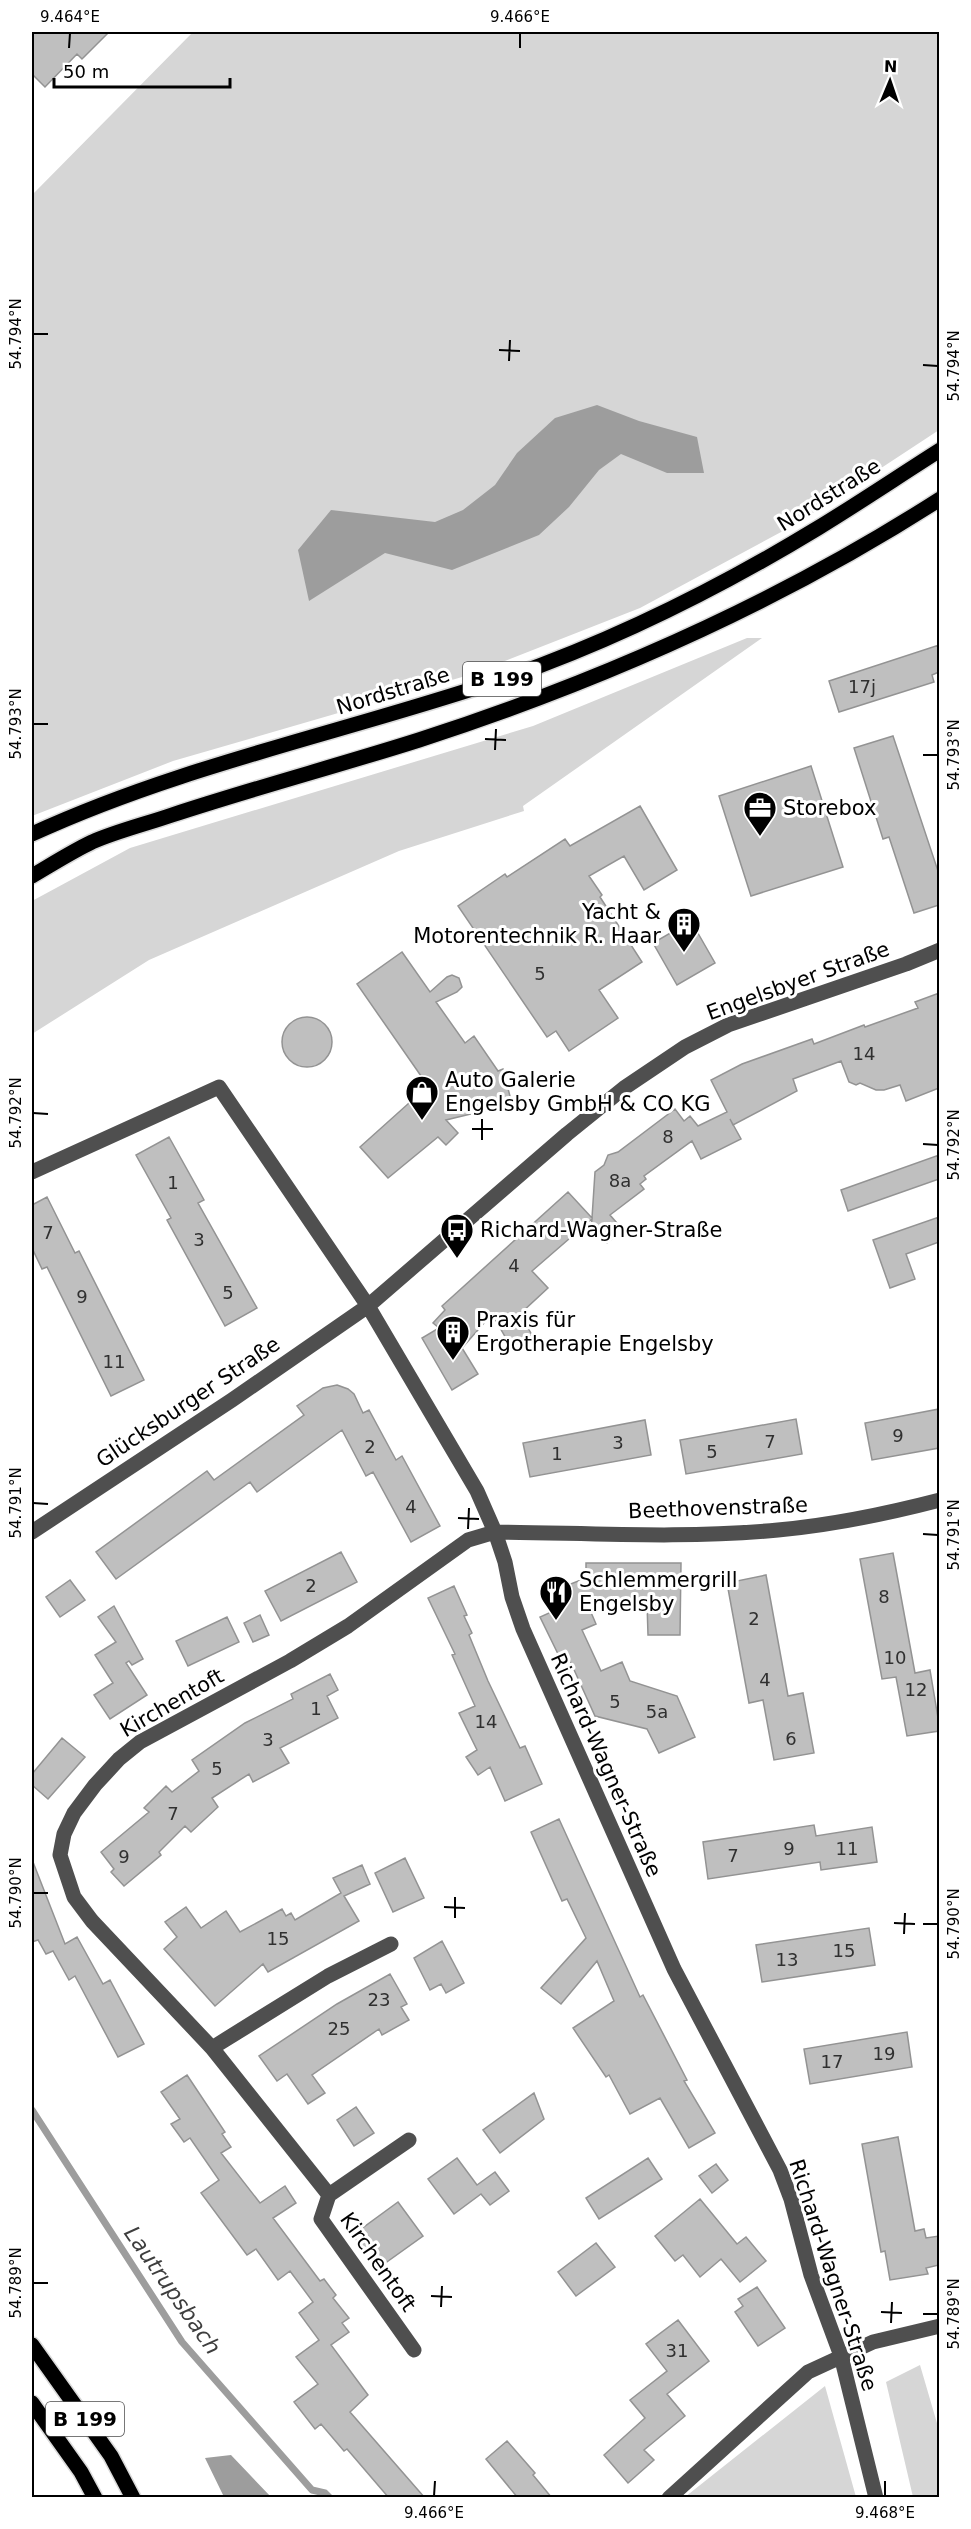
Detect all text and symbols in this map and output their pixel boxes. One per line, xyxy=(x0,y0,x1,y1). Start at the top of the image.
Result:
text: 9.464°E xyxy=(40,8,100,26)
text: 9.466°E xyxy=(490,8,550,26)
scale bar xyxy=(54,51,230,89)
north arrow xyxy=(860,51,920,111)
text: N xyxy=(883,57,898,76)
text: 50 m xyxy=(63,61,109,82)
text: 54.794°N xyxy=(7,298,25,370)
text: 54.794°N xyxy=(945,330,963,402)
street label: Nordstraße xyxy=(773,454,885,536)
street label: Nordstraße xyxy=(334,662,452,720)
road number: B 199 xyxy=(463,662,541,696)
house number: 17j xyxy=(848,676,876,697)
text: 54.793°N xyxy=(7,688,25,760)
text: 54.793°N xyxy=(945,719,963,791)
office icon: Storebox xyxy=(742,790,778,837)
place label: Storebox xyxy=(783,796,876,820)
place label: Yacht & Motorentechnik R. Haar xyxy=(413,900,661,948)
building icon: Yacht & Motorentechnik R. Haar xyxy=(666,906,702,953)
street label: Engelsbyer Straße xyxy=(703,937,893,1025)
house number: 5 xyxy=(534,963,546,984)
house number: 14 xyxy=(853,1043,875,1064)
place label: Auto Galerie Engelsby GmbH & CO KG xyxy=(445,1068,711,1116)
shop icon: Auto Galerie Engelsby GmbH & CO KG xyxy=(404,1074,440,1121)
text: 54.792°N xyxy=(7,1077,25,1149)
text: 54.792°N xyxy=(945,1109,963,1181)
house number: 8 xyxy=(662,1126,674,1147)
house number: 8a xyxy=(609,1170,631,1191)
house number: 1 xyxy=(167,1172,179,1193)
bus stop icon: Richard-Wagner-Straße xyxy=(439,1212,475,1259)
place label: Richard-Wagner-Straße xyxy=(480,1218,722,1242)
house number: 7 xyxy=(42,1222,54,1243)
house number: 3 xyxy=(193,1229,205,1250)
house number: 4 xyxy=(508,1255,520,1276)
house number: 5 xyxy=(222,1282,234,1303)
house number: 9 xyxy=(76,1286,88,1307)
place label: Praxis für Ergotherapie Engelsby xyxy=(476,1308,714,1356)
building icon: Praxis für Ergotherapie Engelsby xyxy=(435,1314,471,1361)
street label: Glücksburger Straße xyxy=(92,1332,284,1472)
house number: 11 xyxy=(103,1351,125,1372)
house number: 9 xyxy=(892,1425,904,1446)
house number: 7 xyxy=(764,1431,776,1452)
house number: 3 xyxy=(612,1432,624,1453)
house number: 2 xyxy=(364,1436,376,1457)
house number: 5 xyxy=(706,1441,718,1462)
house number: 1 xyxy=(551,1443,563,1464)
text: 54.791°N xyxy=(7,1467,25,1539)
street label: Beethovenstraße xyxy=(628,1493,808,1523)
house number: 4 xyxy=(405,1496,417,1517)
text: 54.791°N xyxy=(945,1499,963,1571)
place label: Schlemmergrill Engelsby xyxy=(579,1568,738,1616)
restaurant icon: Schlemmergrill Engelsby xyxy=(538,1574,574,1621)
house number: 2 xyxy=(305,1575,317,1596)
house number: 8 xyxy=(878,1586,890,1607)
house number: 2 xyxy=(748,1608,760,1629)
house number: 10 xyxy=(884,1647,906,1668)
street label: Richard-Wagner-Straße xyxy=(546,1649,666,1881)
street label: Kirchentoft xyxy=(116,1664,228,1742)
house number: 4 xyxy=(759,1669,771,1690)
house number: 12 xyxy=(905,1679,927,1700)
house number: 5 xyxy=(609,1691,621,1712)
house number: 1 xyxy=(310,1698,322,1719)
house number: 5a xyxy=(646,1701,668,1722)
house number: 14 xyxy=(475,1711,497,1732)
house number: 6 xyxy=(785,1728,797,1749)
house number: 3 xyxy=(262,1729,274,1750)
house number: 5 xyxy=(211,1758,223,1779)
house number: 7 xyxy=(167,1803,179,1824)
house number: 9 xyxy=(783,1838,795,1859)
house number: 11 xyxy=(836,1838,858,1859)
house number: 7 xyxy=(727,1845,739,1866)
house number: 9 xyxy=(118,1846,130,1867)
text: 54.790°N xyxy=(7,1857,25,1929)
text: 54.790°N xyxy=(945,1888,963,1960)
house number: 15 xyxy=(267,1928,289,1949)
house number: 15 xyxy=(833,1940,855,1961)
house number: 13 xyxy=(776,1949,798,1970)
house number: 23 xyxy=(368,1989,390,2010)
house number: 25 xyxy=(328,2018,350,2039)
house number: 19 xyxy=(873,2043,895,2064)
house number: 17 xyxy=(821,2051,843,2072)
street label: Richard-Wagner-Straße xyxy=(784,2156,882,2394)
street label: Kirchentoft xyxy=(335,2208,421,2316)
water label: Lautrupsbach xyxy=(119,2222,226,2359)
text: 54.789°N xyxy=(7,2247,25,2319)
text: 54.789°N xyxy=(945,2278,963,2350)
house number: 31 xyxy=(666,2340,688,2361)
road number: B 199 xyxy=(46,2402,124,2436)
text: 9.466°E xyxy=(404,2504,464,2522)
text: 9.468°E xyxy=(855,2504,915,2522)

